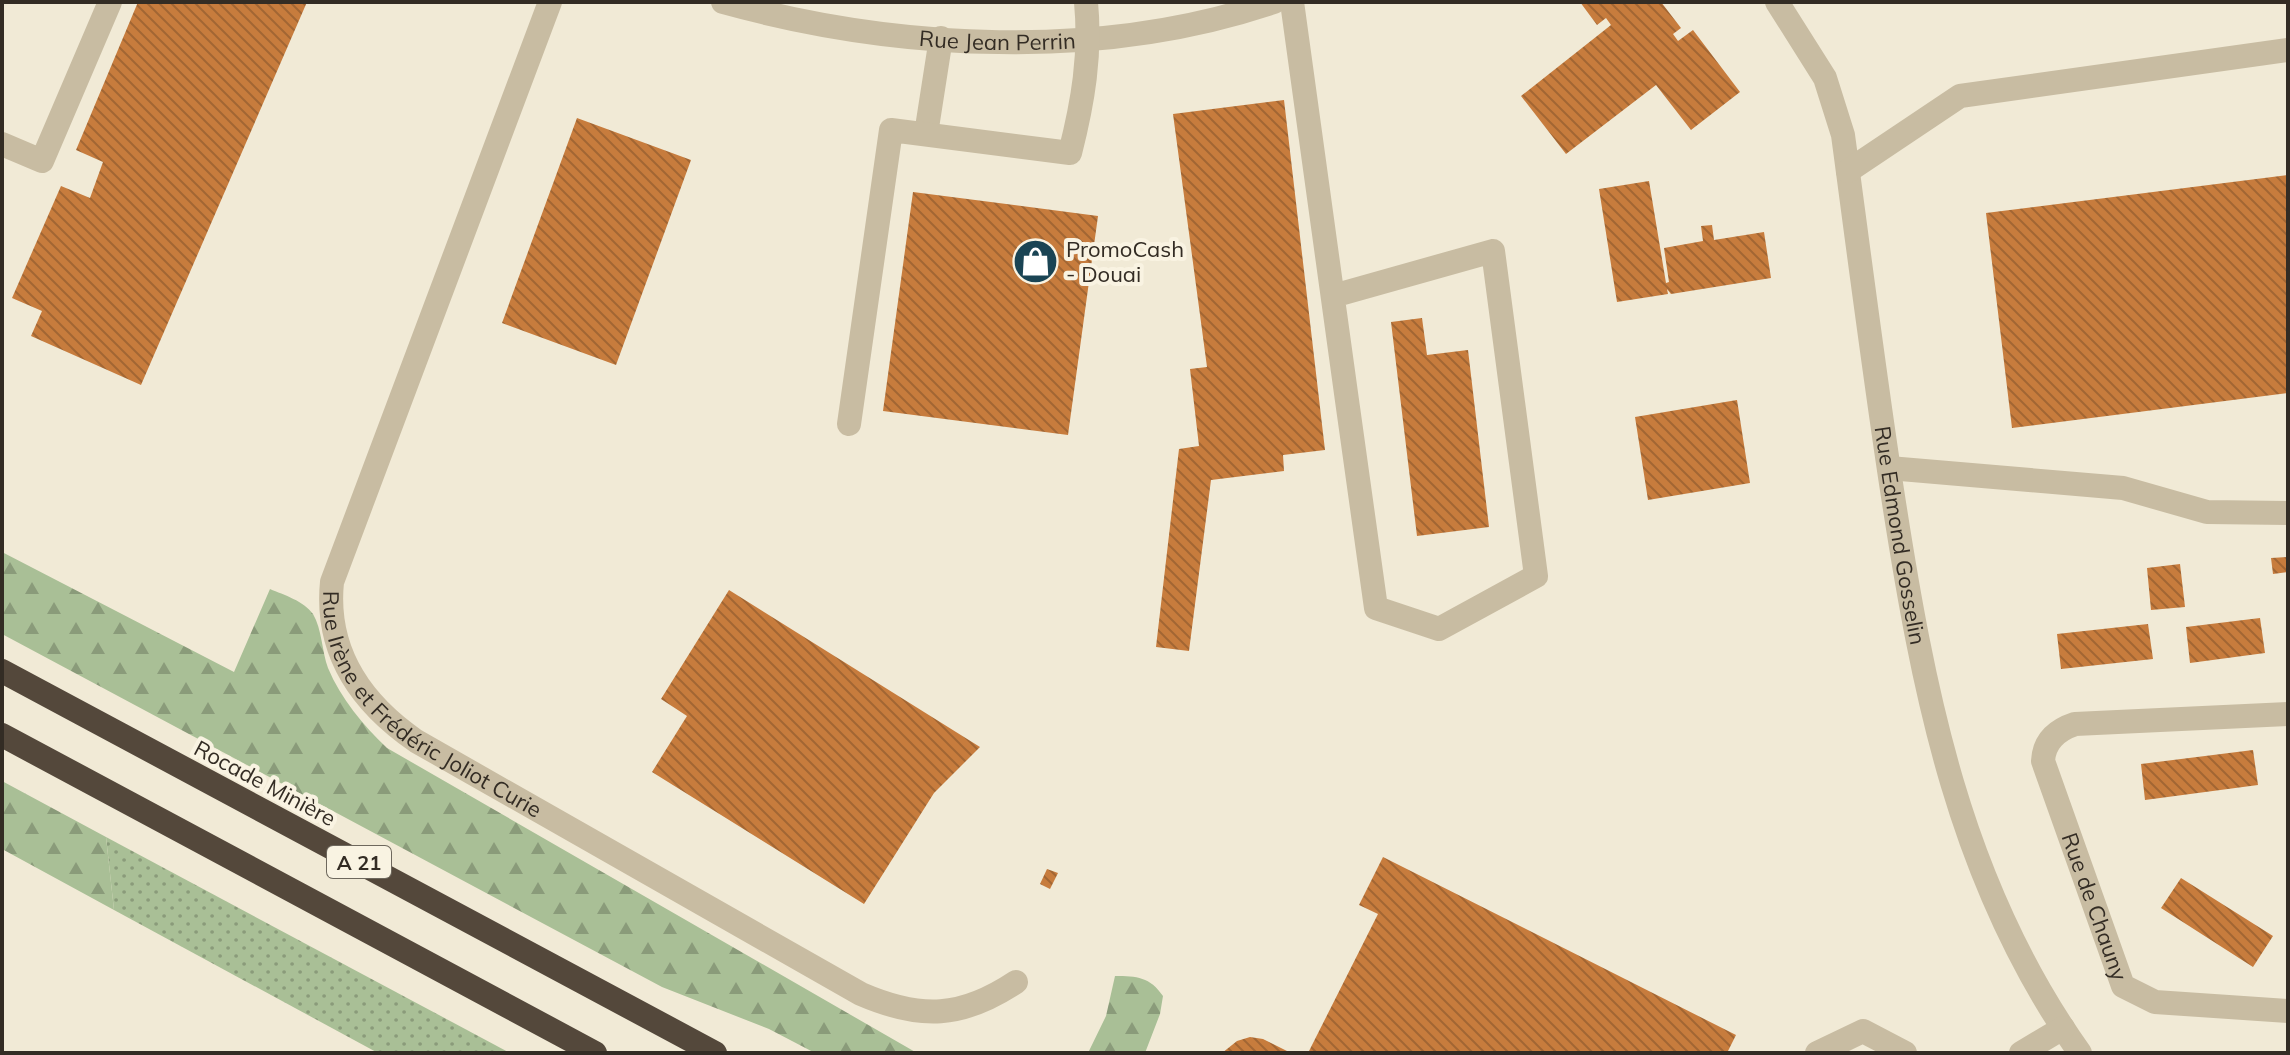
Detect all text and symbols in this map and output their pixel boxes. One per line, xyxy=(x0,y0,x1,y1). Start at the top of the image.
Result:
street label: Rue Jean Perrin xyxy=(918,24,1077,56)
place label: PromoCash - Douai xyxy=(1066,235,1184,288)
shop icon: PromoCash - Douai xyxy=(1011,238,1059,286)
street label: Rue Edmond Gosselin xyxy=(1869,424,1932,647)
street label: Rue Irène et Frédéric Joliot Curie xyxy=(317,591,547,824)
street label: Rocade Minière xyxy=(189,734,341,832)
street label: Rue de Chauny xyxy=(2056,829,2134,984)
road number: A 21 xyxy=(327,846,391,878)

